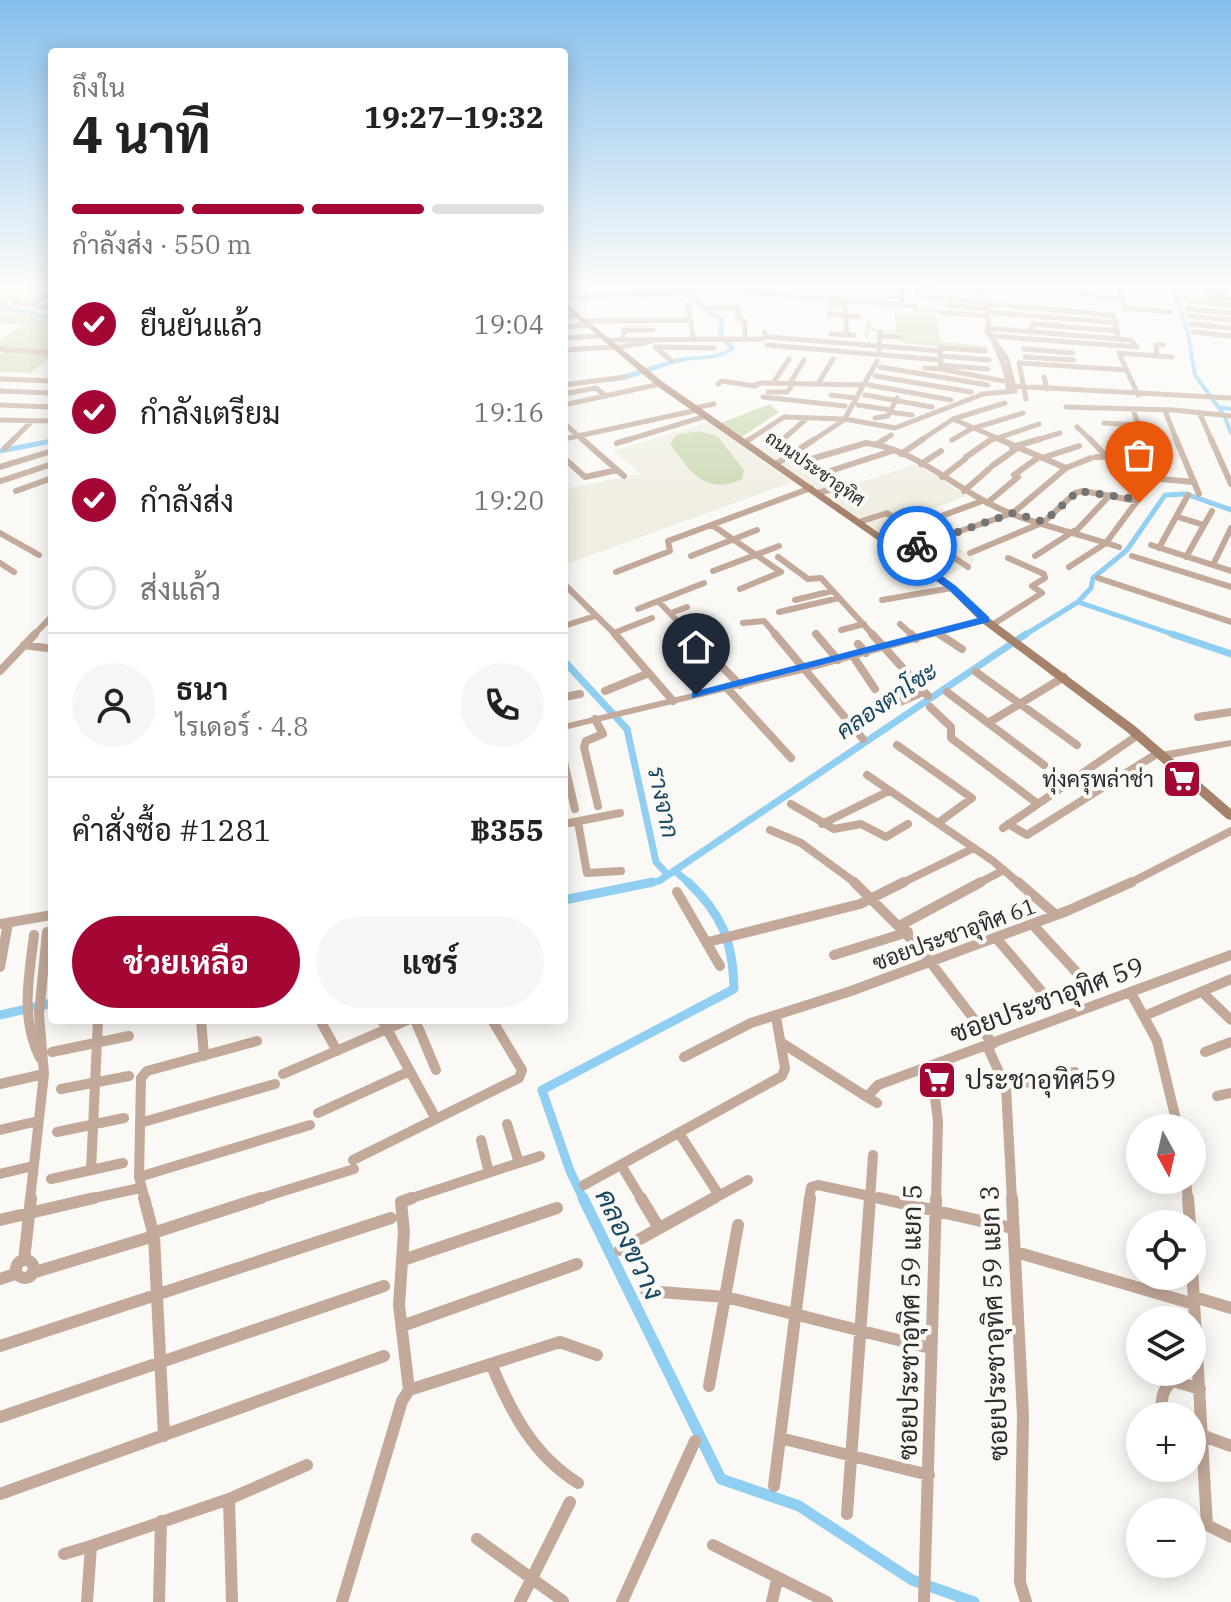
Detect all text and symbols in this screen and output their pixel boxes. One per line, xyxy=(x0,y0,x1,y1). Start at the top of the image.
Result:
text: ถึงใน xyxy=(72,70,125,104)
text: 19:27–19:32 xyxy=(364,97,544,136)
text: 4 นาที xyxy=(72,100,211,167)
text: กำลังส่ง · 550 m xyxy=(72,227,251,261)
icon: check xyxy=(72,302,116,346)
text: ยืนยันแล้ว xyxy=(140,305,263,344)
text: 19:04 xyxy=(474,307,544,341)
icon: check xyxy=(72,390,116,434)
text: กำลังเตรียม xyxy=(140,393,280,432)
text: 19:16 xyxy=(474,395,544,429)
pin xyxy=(1105,421,1173,503)
street label: ถนนประชาอุทิศ xyxy=(760,426,870,512)
icon: bag xyxy=(1117,433,1161,477)
icon: check xyxy=(72,478,116,522)
text: กำลังส่ง xyxy=(140,481,234,520)
text: 19:20 xyxy=(474,483,544,517)
courier xyxy=(877,506,957,586)
icon: bike xyxy=(895,524,939,568)
text: ส่งแล้ว xyxy=(140,569,221,608)
pin xyxy=(662,613,730,695)
icon: home xyxy=(674,625,718,669)
water label: คลองตาโซะ xyxy=(829,654,944,746)
button: person xyxy=(72,663,156,747)
button: phone xyxy=(460,663,544,747)
text: ธนา xyxy=(176,669,228,708)
text: ไรเดอร์ · 4.8 xyxy=(176,709,309,743)
supermarket icon: ทุ่งครุพล่าช่า xyxy=(1161,758,1203,800)
water label: รางจาก xyxy=(641,763,687,841)
place label: ทุ่งครุพล่าช่า xyxy=(1042,764,1154,795)
text: คำสั่งซื้อ #1281 xyxy=(72,810,272,849)
text: ฿355 xyxy=(470,810,544,849)
street label: ซอยประชาอุทิศ 61 xyxy=(868,890,1040,978)
button: ช่วยเหลือ xyxy=(72,916,300,1008)
button: แชร์ xyxy=(316,916,544,1008)
street label: ซอยประชาอุทิศ 59 xyxy=(945,948,1149,1052)
supermarket icon: ประชาอุทิศ59 xyxy=(916,1059,958,1101)
place label: ประชาอุทิศ59 xyxy=(965,1062,1116,1098)
north arrow xyxy=(1126,1114,1206,1194)
map controls xyxy=(1126,1114,1206,1578)
water label: คลองขวาง xyxy=(588,1182,673,1306)
street label: ซอยประชาอุทิศ 59 แยก 5 xyxy=(890,1184,930,1460)
street label: ซอยประชาอุทิศ 59 แยก 3 xyxy=(971,1185,1017,1461)
button: locate xyxy=(1126,1210,1206,1290)
button: layers xyxy=(1126,1306,1206,1386)
button: + xyxy=(1126,1402,1206,1482)
button: − xyxy=(1126,1498,1206,1578)

